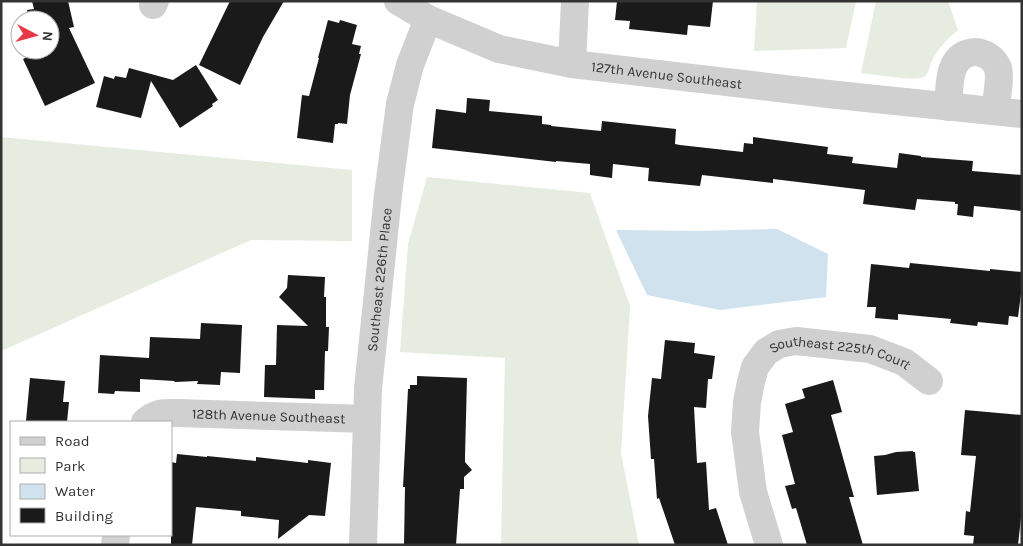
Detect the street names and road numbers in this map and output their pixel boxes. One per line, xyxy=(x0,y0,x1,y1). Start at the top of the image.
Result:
street label: 127th Avenue Southeast xyxy=(590,58,743,92)
street label: Southeast 226th Place xyxy=(363,207,395,352)
street label: Southeast 225th Court xyxy=(766,332,915,373)
street label: 128th Avenue Southeast xyxy=(192,405,346,427)

